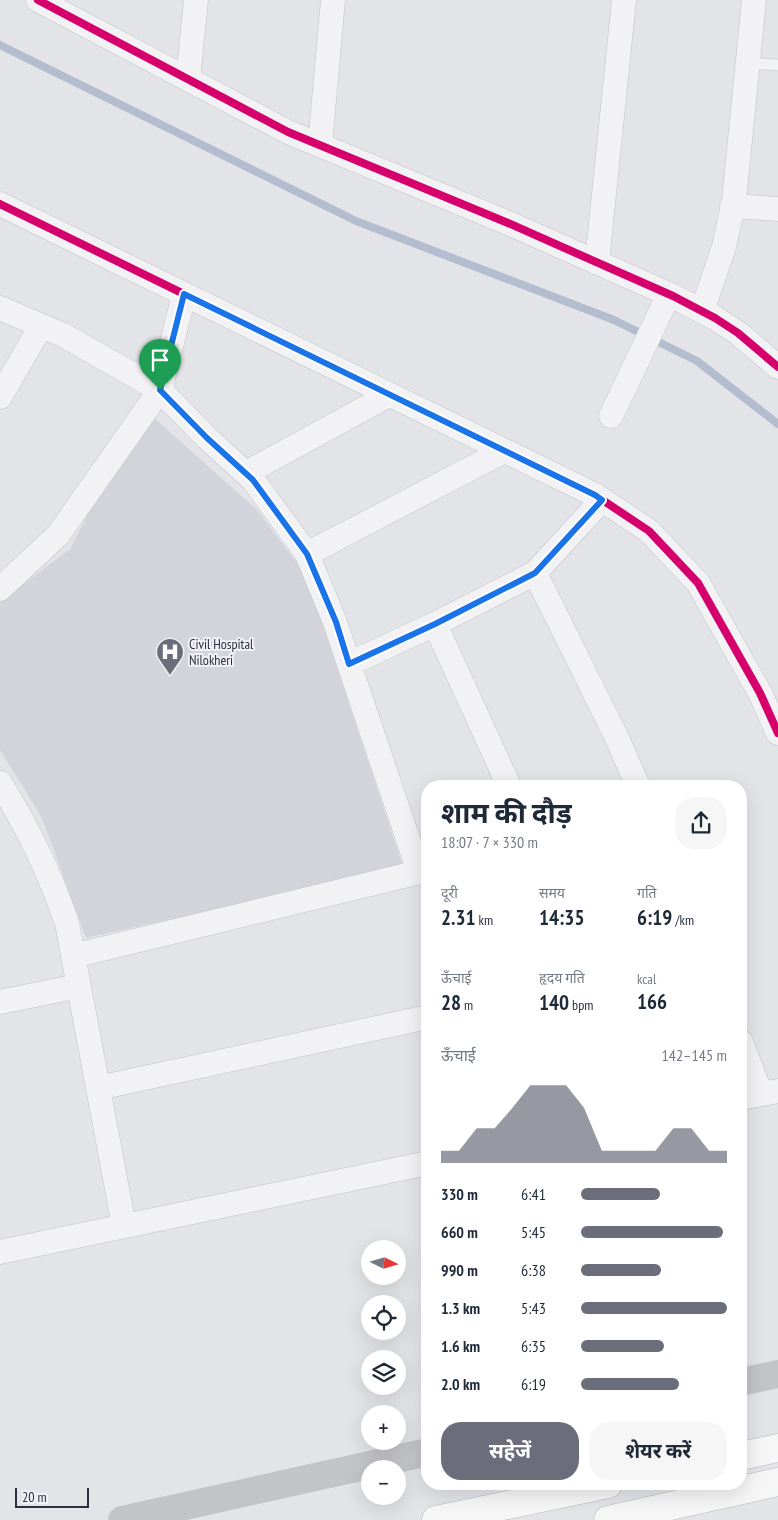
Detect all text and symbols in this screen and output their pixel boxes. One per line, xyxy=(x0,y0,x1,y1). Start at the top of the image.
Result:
pin xyxy=(139,339,181,390)
icon: arrive xyxy=(146,346,174,374)
place label: Civil Hospital Nilokheri xyxy=(189,635,254,669)
hospital icon: Civil Hospital Nilokheri xyxy=(155,637,185,676)
text: शाम की दौड़ xyxy=(441,794,572,831)
button: share xyxy=(675,797,727,849)
text: 18:07 · 7 × 330 m xyxy=(441,832,538,852)
text: दूरी xyxy=(441,884,458,902)
text: समय xyxy=(539,884,565,902)
text: गति xyxy=(637,884,657,902)
text: 2.31 xyxy=(441,904,476,931)
text: 14:35 xyxy=(539,904,584,931)
text: 6:19 xyxy=(637,904,672,931)
text: km xyxy=(476,911,493,929)
text: /km xyxy=(672,911,694,929)
text: ऊँचाई xyxy=(441,969,471,987)
text: हृदय गति xyxy=(539,969,585,987)
text: kcal xyxy=(637,970,656,988)
text: 166 xyxy=(637,988,667,1015)
text: 28 xyxy=(441,989,461,1016)
text: 140 xyxy=(539,989,569,1016)
text: m xyxy=(461,996,473,1014)
text: bpm xyxy=(569,996,593,1014)
text: ऊँचाई xyxy=(441,1045,476,1065)
text: 142–145 m xyxy=(662,1045,727,1065)
text: 330 m xyxy=(441,1184,478,1204)
text: 6:41 xyxy=(521,1184,546,1204)
text: 660 m xyxy=(441,1222,478,1242)
text: 5:45 xyxy=(521,1222,546,1242)
north arrow xyxy=(361,1240,406,1285)
map controls xyxy=(361,1240,406,1505)
text: 990 m xyxy=(441,1260,478,1280)
text: 6:38 xyxy=(521,1260,546,1280)
button: locate xyxy=(361,1295,406,1340)
text: 1.3 km xyxy=(441,1298,480,1318)
text: 5:43 xyxy=(521,1298,546,1318)
text: 1.6 km xyxy=(441,1336,480,1356)
text: 6:35 xyxy=(521,1336,546,1356)
button: layers xyxy=(361,1350,406,1395)
text: 2.0 km xyxy=(441,1374,480,1394)
text: 6:19 xyxy=(521,1374,546,1394)
button: + xyxy=(361,1405,406,1450)
button: सहेजें xyxy=(441,1422,579,1480)
button: शेयर करें xyxy=(589,1422,727,1480)
button: − xyxy=(361,1460,406,1505)
scale bar xyxy=(15,1485,89,1508)
text: 20 m xyxy=(22,1488,47,1506)

